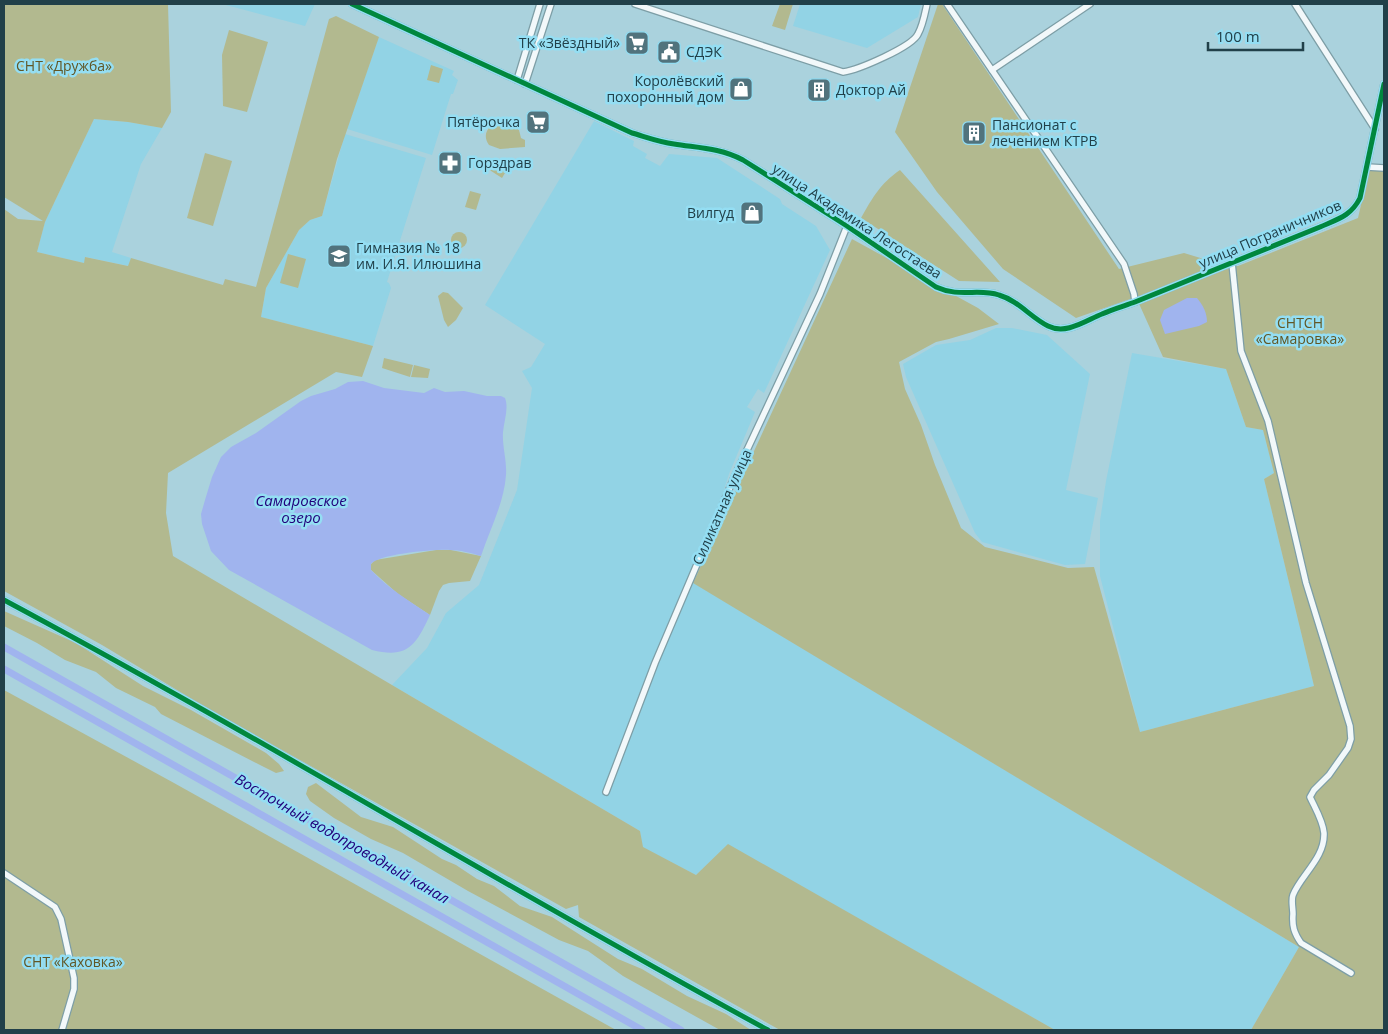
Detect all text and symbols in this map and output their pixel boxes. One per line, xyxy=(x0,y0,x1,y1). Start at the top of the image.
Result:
scale bar xyxy=(1208,20,1303,52)
text: 100 m xyxy=(1216,26,1260,46)
supermarket icon: ТК «Звёздный» xyxy=(624,30,650,56)
place label: ТК «Звёздный» xyxy=(519,33,620,52)
public building icon: СДЭК xyxy=(656,39,682,65)
place label: СДЭК xyxy=(686,42,722,61)
park label: СНТ «Дружба» xyxy=(16,56,112,75)
place label: Королёвский похоронный дом xyxy=(606,71,724,106)
shop icon: Королёвский похоронный дом xyxy=(728,76,754,102)
building icon: Доктор Ай xyxy=(806,77,832,103)
place label: Доктор Ай xyxy=(836,80,906,99)
supermarket icon: Пятёрочка xyxy=(525,109,551,135)
place label: Пятёрочка xyxy=(447,112,520,131)
place label: Пансионат с лечением КТРВ xyxy=(992,115,1097,150)
building icon: Пансионат с лечением КТРВ xyxy=(961,120,987,146)
pharmacy icon: Горздрав xyxy=(437,150,463,176)
place label: Горздрав xyxy=(468,153,531,172)
street label: улица Академика Легостаева xyxy=(769,159,946,283)
street label: улица Пограничников xyxy=(1196,195,1344,272)
shop icon: Вилгуд xyxy=(739,200,765,226)
place label: Вилгуд xyxy=(687,203,734,222)
place label: Гимназия № 18 им. И.Я. Илюшина xyxy=(356,238,481,273)
school or university icon: Гимназия № 18 им. И.Я. Илюшина xyxy=(326,243,352,269)
park label: СНТСН «Самаровка» xyxy=(1256,313,1344,348)
street label: Силикатная улица xyxy=(687,446,756,568)
water label: Самаровское озеро xyxy=(255,490,347,527)
water label: Восточный водопроводный канал xyxy=(232,768,453,908)
park label: СНТ «Каховка» xyxy=(23,952,123,971)

